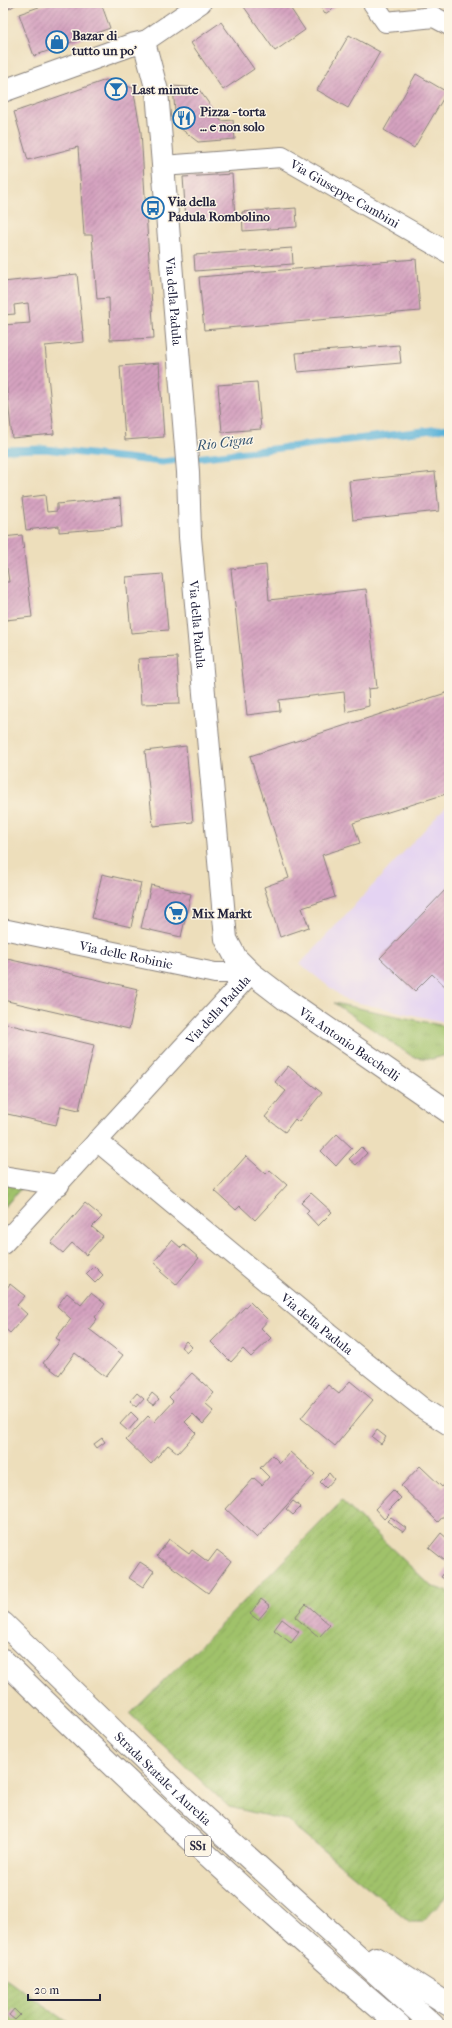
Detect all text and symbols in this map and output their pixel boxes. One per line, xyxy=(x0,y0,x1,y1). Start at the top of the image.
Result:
place label: Bazar di tutto un po' xyxy=(71,28,137,59)
shop icon: Bazar di tutto un po' xyxy=(44,29,70,55)
bar icon: Last minute xyxy=(103,76,129,102)
place label: Last minute xyxy=(132,82,199,97)
place label: Pizza - torta … e non solo xyxy=(200,104,267,134)
restaurant icon: Pizza - torta … e non solo xyxy=(171,105,197,131)
street label: Via Giuseppe Cambini xyxy=(287,156,402,231)
place label: Via della Padula Rombolino xyxy=(167,194,270,224)
bus stop icon: Via della Padula Rombolino xyxy=(140,195,166,221)
street label: Via della Padula xyxy=(162,256,185,347)
water label: Rio Cigna xyxy=(195,431,254,455)
street label: Via della Padula xyxy=(186,579,209,670)
supermarket icon: Mix Markt xyxy=(163,900,189,926)
place label: Mix Markt xyxy=(191,906,252,921)
street label: Via delle Robinie xyxy=(77,938,175,972)
street label: Via della Padula xyxy=(182,971,254,1048)
street label: Via Antonio Bacchelli xyxy=(295,1003,403,1084)
street label: Via della Padula xyxy=(277,1289,357,1358)
street label: Strada Statale 1 Aurelia xyxy=(111,1729,215,1829)
road number: SS1 xyxy=(185,1836,211,1856)
scale bar xyxy=(28,1976,100,2002)
text: 20 m xyxy=(34,1983,59,1997)

